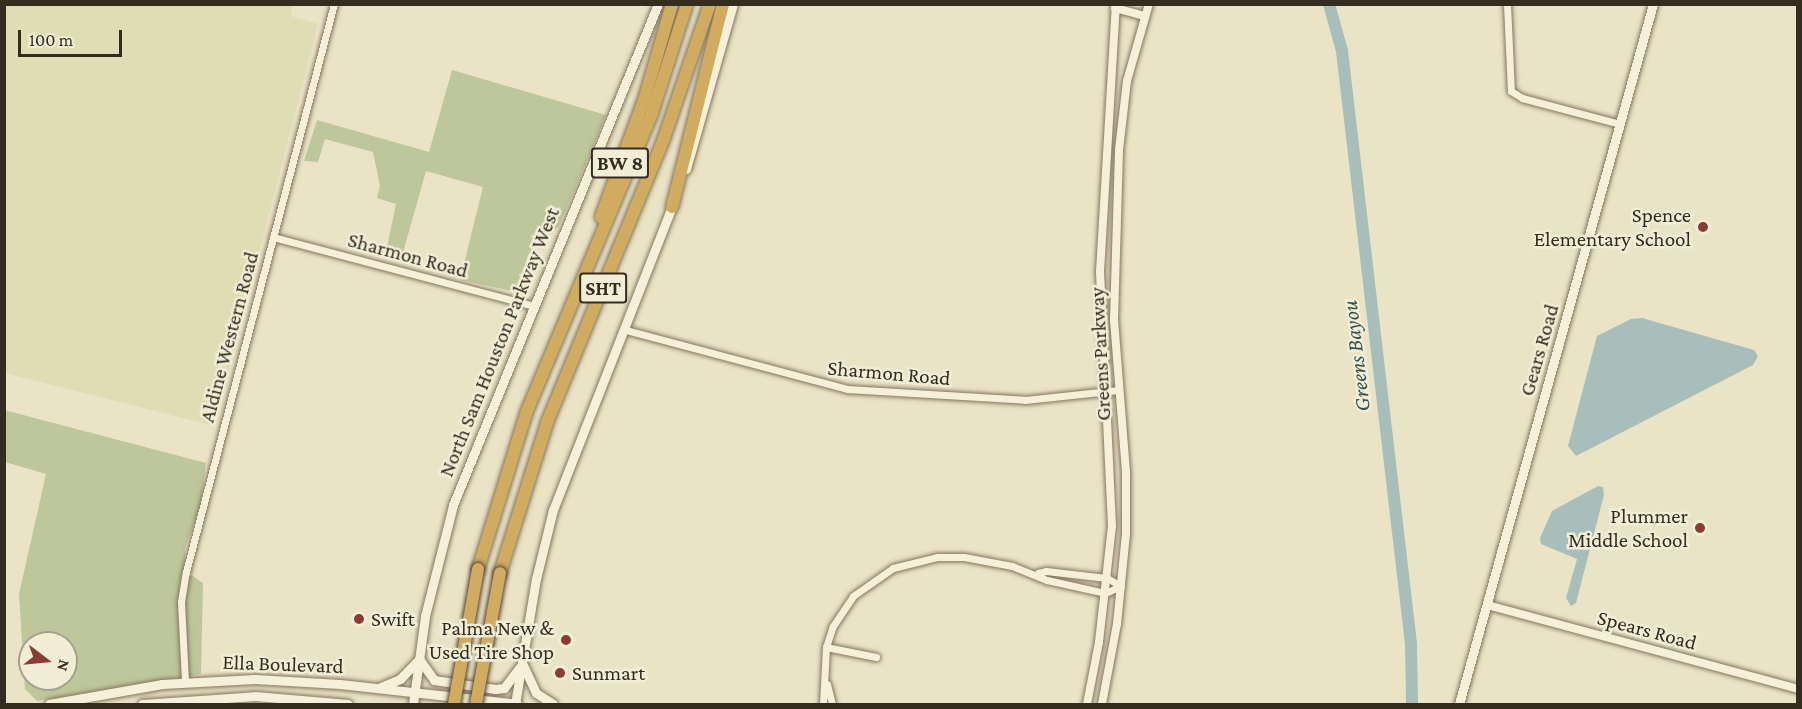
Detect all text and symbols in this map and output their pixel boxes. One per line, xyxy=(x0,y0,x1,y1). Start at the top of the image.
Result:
scale bar xyxy=(21,18,124,56)
text: 100 m xyxy=(29,30,73,50)
road number: BW 8 xyxy=(590,146,650,180)
place label: Spence Elementary School xyxy=(1534,202,1691,252)
street label: North Sam Houston Parkway West xyxy=(433,204,565,480)
marker: Spence Elementary School xyxy=(1696,220,1710,234)
street label: Sharmon Road xyxy=(345,227,471,283)
street label: Aldine Western Road xyxy=(194,249,264,425)
road number: SHT xyxy=(579,271,627,305)
street label: Greens Parkway xyxy=(1084,287,1116,421)
water label: Greens Bayou xyxy=(1336,299,1376,413)
street label: Gears Road xyxy=(1514,301,1564,399)
street label: Sharmon Road xyxy=(826,355,952,391)
place label: Plummer Middle School xyxy=(1568,503,1688,553)
marker: Plummer Middle School xyxy=(1693,521,1707,535)
street label: Spears Road xyxy=(1595,605,1699,655)
place label: Swift xyxy=(371,606,415,632)
marker: Swift xyxy=(352,612,366,626)
place label: Palma New & Used Tire Shop xyxy=(429,615,554,665)
north arrow xyxy=(18,631,78,691)
marker: Palma New & Used Tire Shop xyxy=(559,633,573,647)
street label: Ella Boulevard xyxy=(222,649,344,679)
text: N xyxy=(54,658,74,673)
place label: Sunmart xyxy=(572,660,645,686)
marker: Sunmart xyxy=(553,666,567,680)

